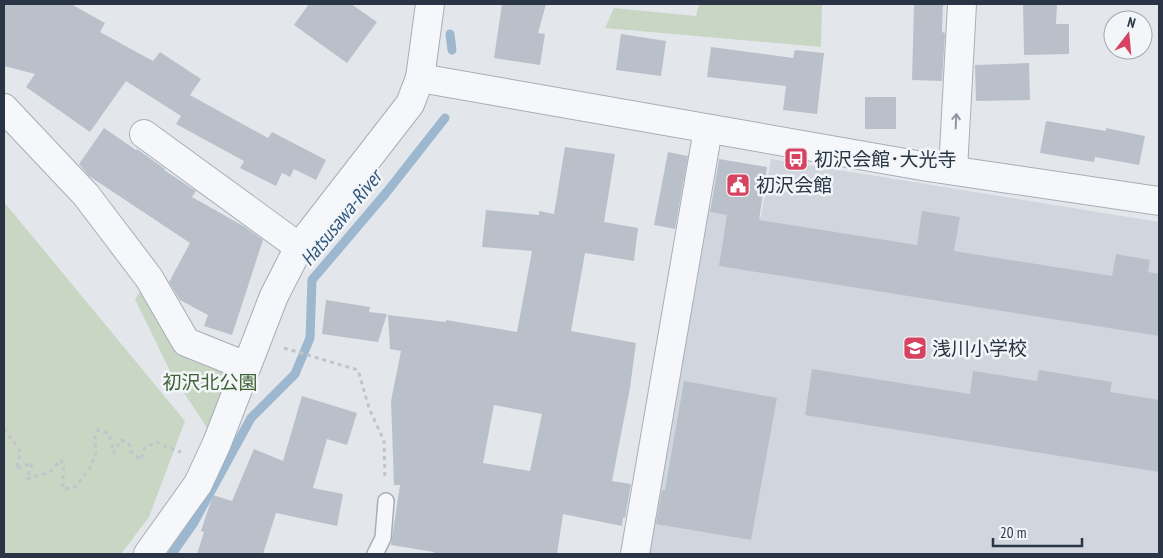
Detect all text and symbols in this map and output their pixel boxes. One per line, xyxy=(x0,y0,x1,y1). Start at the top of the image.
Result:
north arrow xyxy=(1103,10,1153,60)
text: N xyxy=(1125,13,1138,32)
one-way arrow xyxy=(951,114,960,130)
bus stop icon: 初沢会館･大光寺 xyxy=(783,146,809,172)
place label: 初沢会館･大光寺 xyxy=(814,147,957,171)
water label: Hatsusawa-River xyxy=(295,163,389,271)
public building icon: 初沢会館 xyxy=(725,172,751,198)
place label: 初沢会館 xyxy=(756,173,832,197)
school or university icon: 浅川小学校 xyxy=(902,335,928,361)
place label: 浅川小学校 xyxy=(932,336,1027,360)
park label: 初沢北公園 xyxy=(162,370,258,394)
scale bar xyxy=(993,516,1082,548)
text: 20 m xyxy=(1000,523,1026,542)

